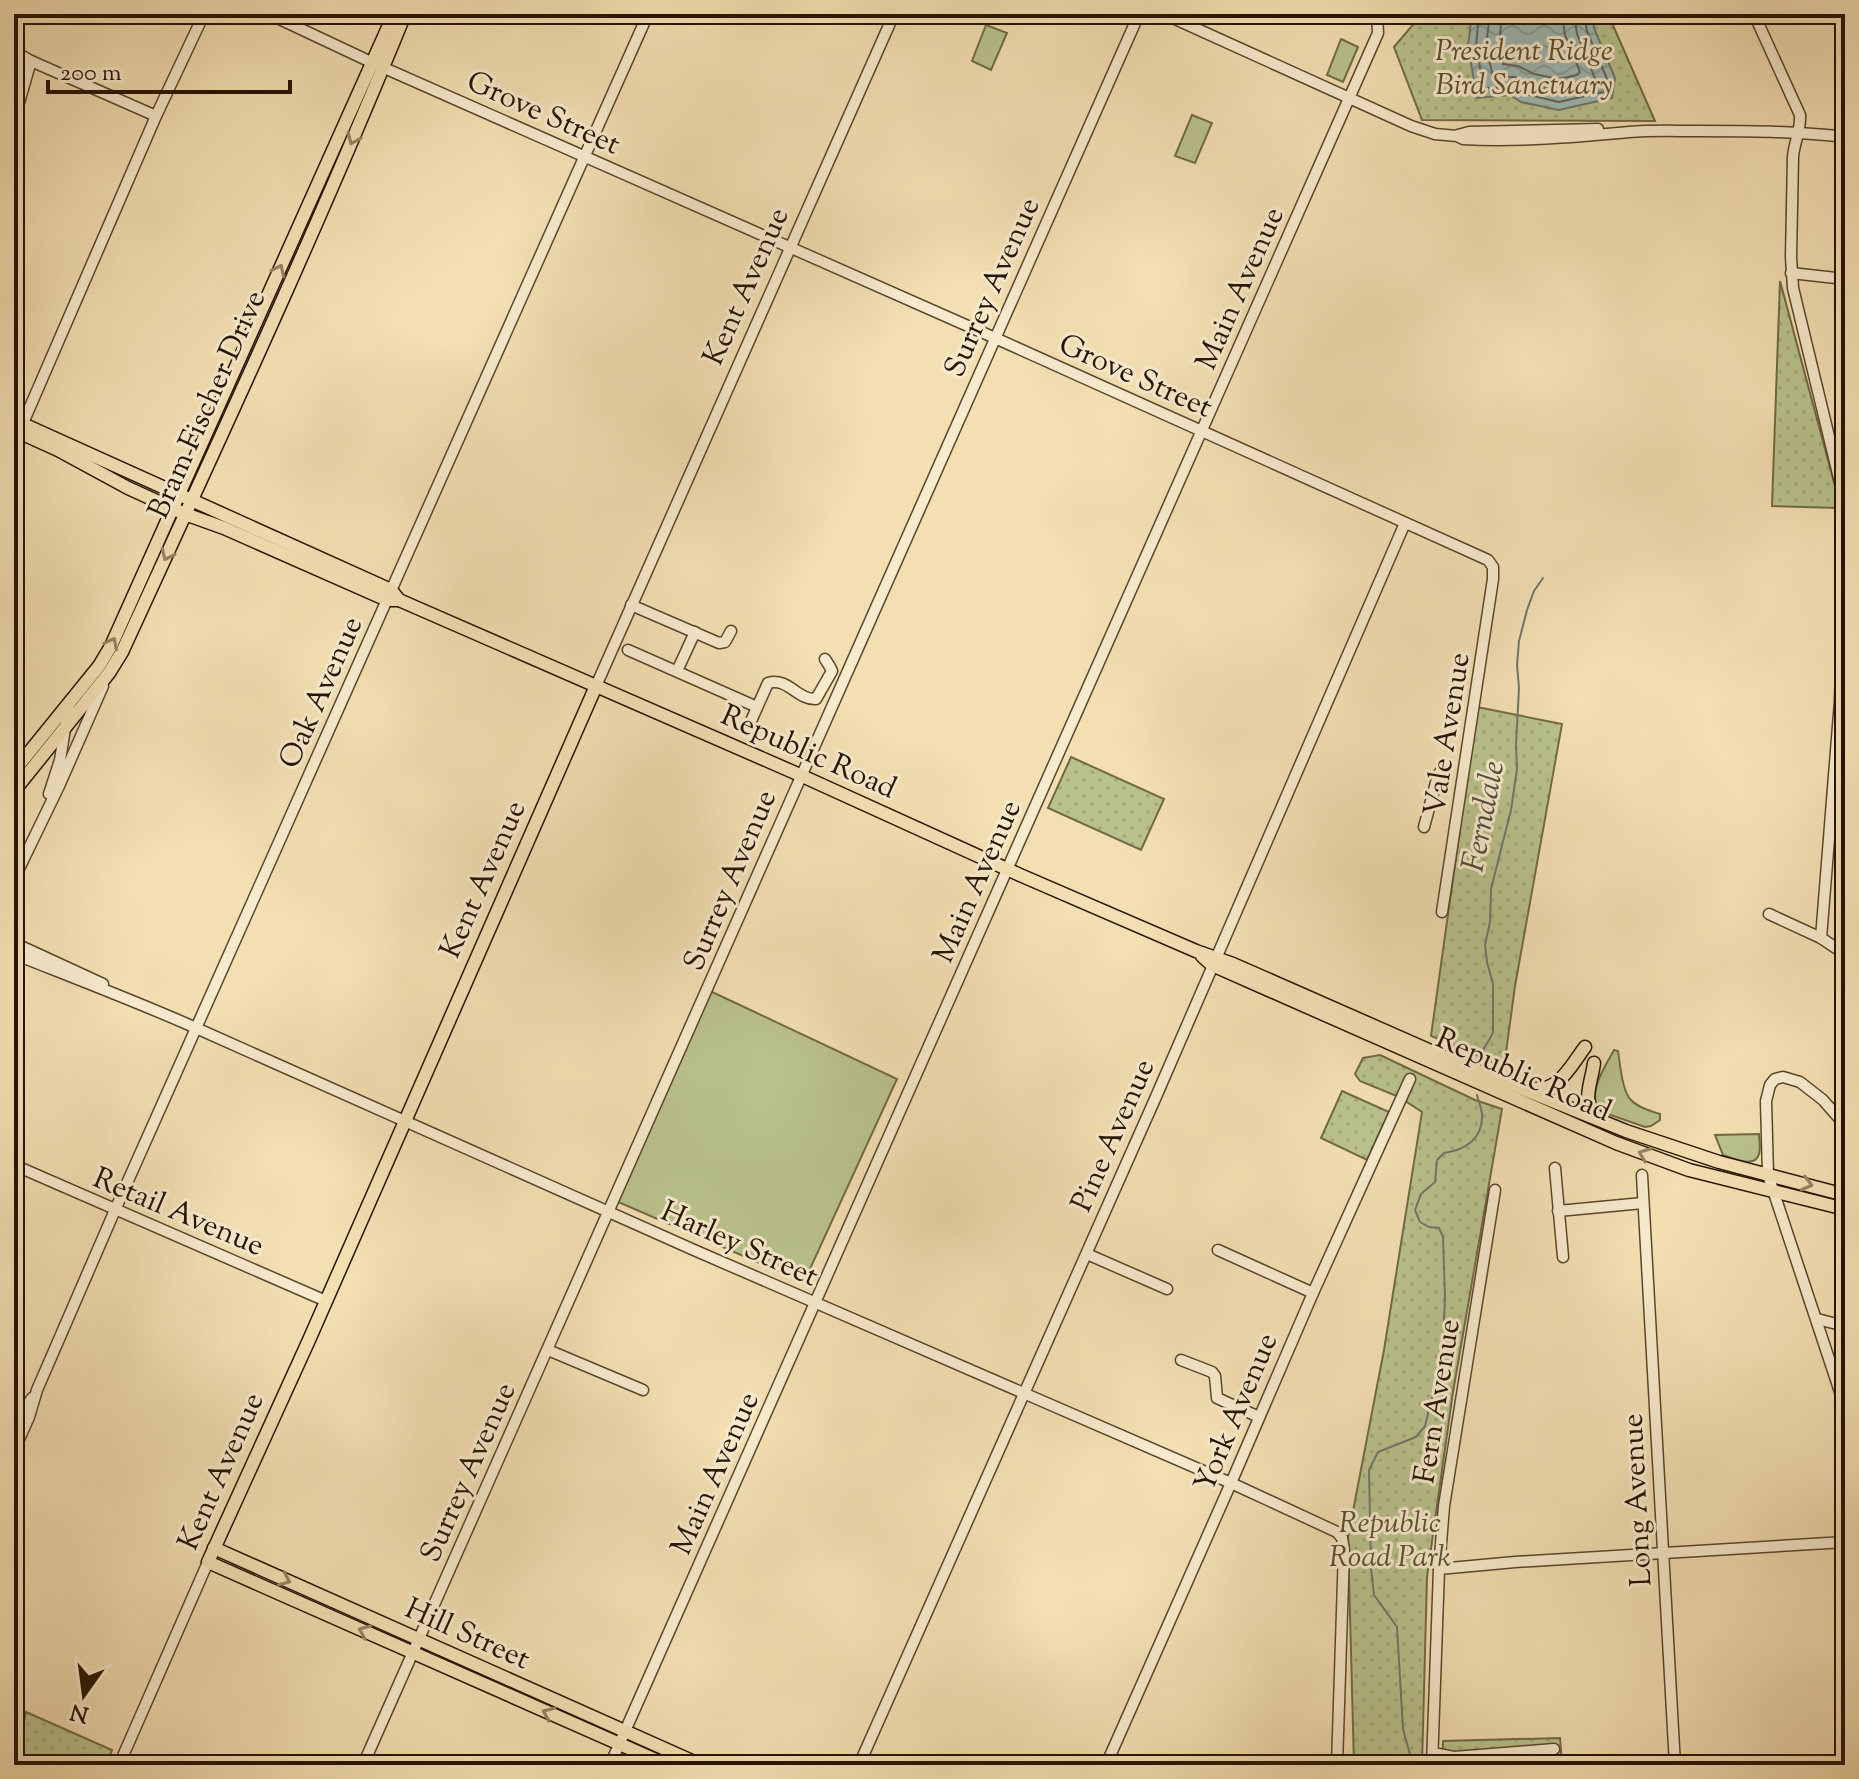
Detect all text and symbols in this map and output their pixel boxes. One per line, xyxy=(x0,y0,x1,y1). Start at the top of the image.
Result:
park label: President Ridge Bird Sanctuary xyxy=(1435,31,1613,108)
scale bar xyxy=(48,44,290,94)
text: 200 m xyxy=(60,57,122,91)
street label: Grove Street xyxy=(459,61,627,167)
one-way arrow xyxy=(347,131,363,145)
street label: Surrey Avenue xyxy=(934,191,1052,385)
street label: Kent Avenue xyxy=(693,201,801,373)
street label: Main Avenue xyxy=(1186,201,1296,377)
one-way arrow xyxy=(269,263,285,278)
street label: Bram Fischer Drive xyxy=(139,284,278,526)
street label: Grove Street xyxy=(1051,324,1219,430)
one-way arrow xyxy=(160,547,176,561)
street label: Oak Avenue xyxy=(270,610,375,776)
one-way arrow xyxy=(102,636,118,651)
street label: Vale Avenue xyxy=(1414,650,1483,819)
street label: Republic Road xyxy=(713,695,903,811)
water label: Ferndale xyxy=(1452,757,1518,876)
street label: Surrey Avenue xyxy=(674,784,789,978)
street label: Kent Avenue xyxy=(430,794,538,966)
street label: Main Avenue xyxy=(923,794,1033,970)
street label: Republic Road xyxy=(1428,1018,1618,1134)
street label: Pine Avenue xyxy=(1061,1053,1167,1219)
one-way arrow xyxy=(1638,1147,1652,1164)
street label: Retail Avenue xyxy=(86,1158,270,1269)
one-way arrow xyxy=(1799,1175,1813,1192)
street label: Harley Street xyxy=(653,1191,825,1299)
street label: Fern Avenue xyxy=(1404,1316,1473,1487)
street label: York Avenue xyxy=(1185,1327,1290,1499)
street label: Surrey Avenue xyxy=(410,1376,528,1570)
street label: Kent Avenue xyxy=(168,1386,276,1558)
street label: Main Avenue xyxy=(661,1386,771,1562)
street label: Long Avenue xyxy=(1612,1412,1664,1587)
park label: Republic Road Park xyxy=(1329,1503,1451,1580)
one-way arrow xyxy=(277,1570,291,1586)
street label: Hill Street xyxy=(398,1589,536,1682)
one-way arrow xyxy=(358,1624,372,1640)
north arrow xyxy=(44,1655,124,1735)
text: N xyxy=(67,1694,92,1729)
one-way arrow xyxy=(542,1707,556,1723)

